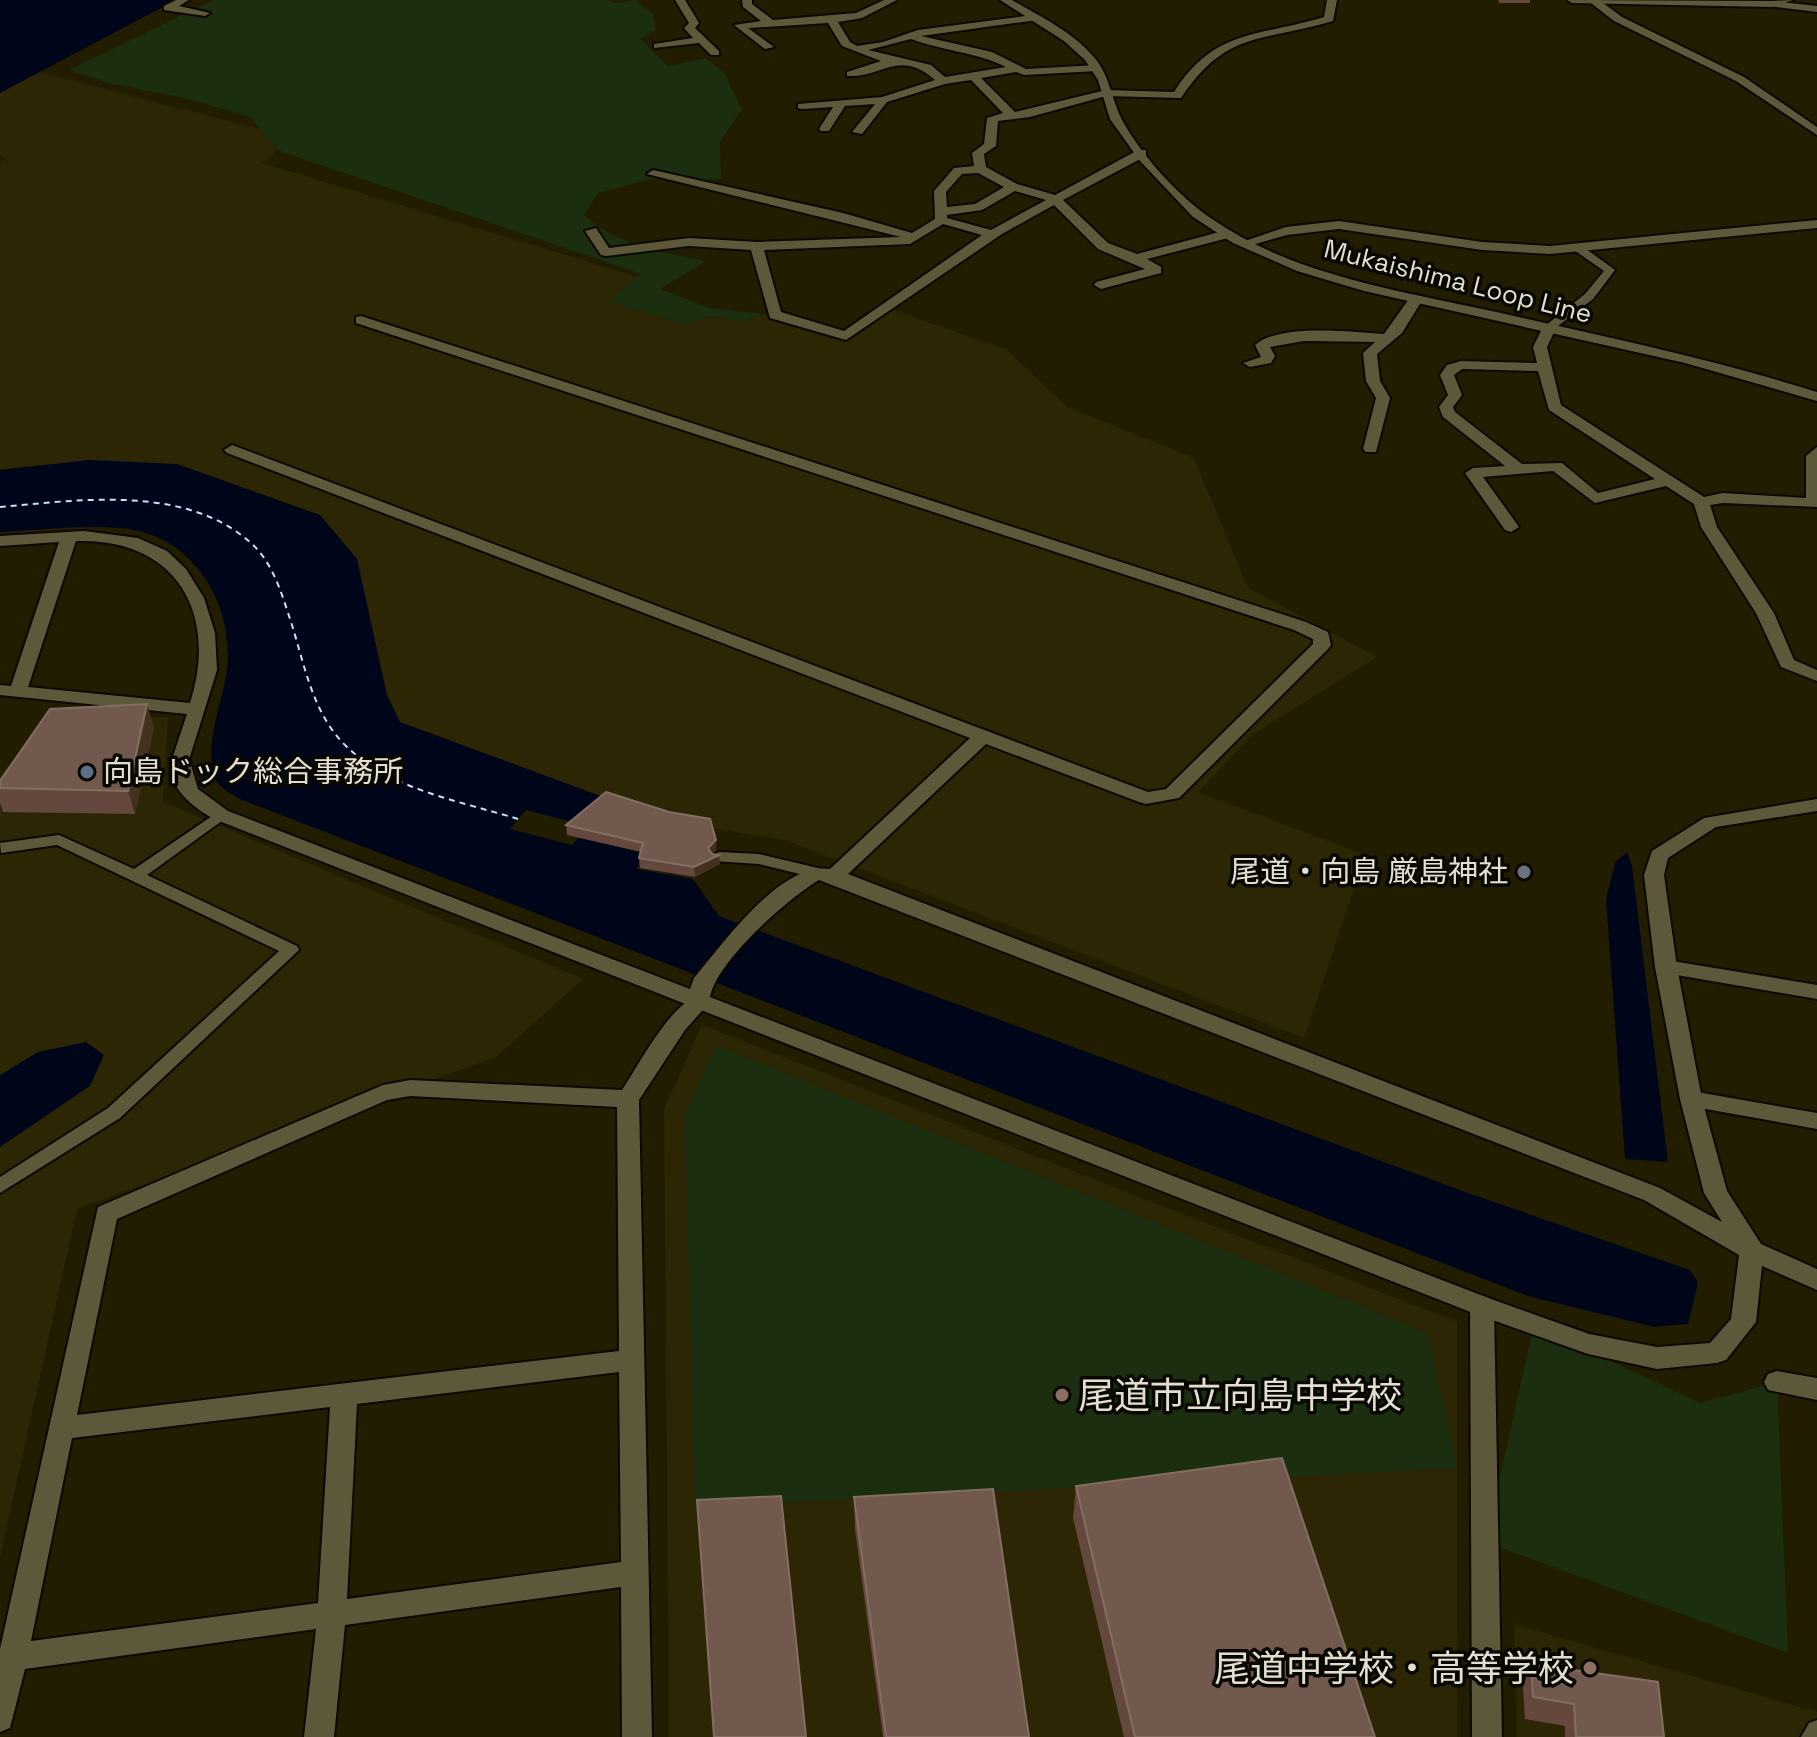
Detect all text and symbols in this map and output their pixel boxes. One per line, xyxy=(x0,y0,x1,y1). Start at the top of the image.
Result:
street label: Mukaishima Loop Line xyxy=(1320,231,1596,331)
place label: 向島ドック総合事務所 xyxy=(103,752,403,791)
marker: 向島ドック総合事務所 xyxy=(78,763,96,781)
place label: 尾道・向島 厳島神社 xyxy=(1230,852,1508,891)
marker: 尾道・向島 厳島神社 xyxy=(1515,863,1533,881)
place label: 尾道市立向島中学校 xyxy=(1078,1373,1402,1419)
marker: 尾道市立向島中学校 xyxy=(1053,1386,1071,1404)
place label: 尾道中学校・高等学校 xyxy=(1214,1646,1574,1692)
marker: 尾道中学校・高等学校 xyxy=(1581,1659,1599,1677)

